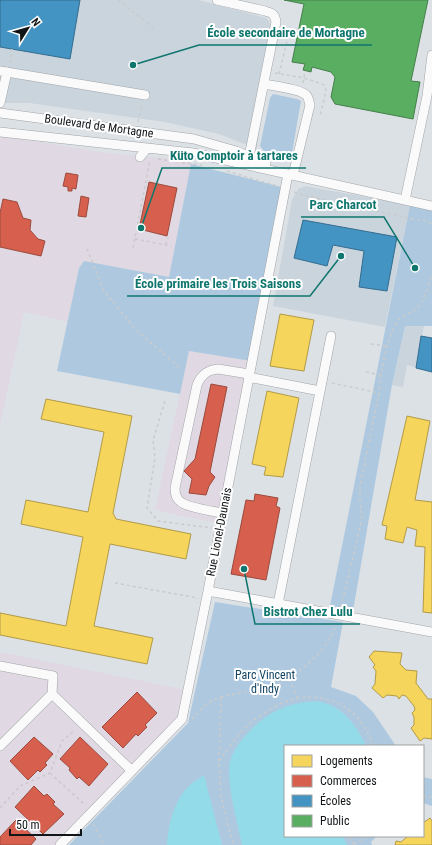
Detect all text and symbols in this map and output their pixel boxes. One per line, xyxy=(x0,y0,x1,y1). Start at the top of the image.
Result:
north arrow xyxy=(8,8,48,48)
text: N xyxy=(28,16,43,29)
callout: École secondaire de Mortagne xyxy=(199,20,372,45)
text: École secondaire de Mortagne xyxy=(207,25,365,40)
street label: Boulevard de Mortagne xyxy=(44,111,155,141)
callout: Küto Comptoir à tartares xyxy=(162,143,306,168)
text: Küto Comptoir à tartares xyxy=(170,148,298,163)
callout: Parc Charcot xyxy=(301,192,384,217)
text: Parc Charcot xyxy=(309,197,377,212)
callout: École primaire les Trois Saisons xyxy=(127,271,310,296)
text: École primaire les Trois Saisons xyxy=(135,276,301,291)
street label: Rue Lionel-Daunais xyxy=(204,486,234,578)
callout: Bistrot Chez Lulu xyxy=(255,599,360,624)
text: Bistrot Chez Lulu xyxy=(263,604,353,619)
park label: Parc Vincent d'Indy xyxy=(235,668,295,696)
legend xyxy=(284,745,424,837)
text: Logements xyxy=(320,754,373,768)
text: Commerces xyxy=(320,774,377,788)
text: Écoles xyxy=(320,793,351,808)
scale bar xyxy=(10,811,81,837)
text: Public xyxy=(320,814,350,828)
text: 50 m xyxy=(16,818,40,832)

